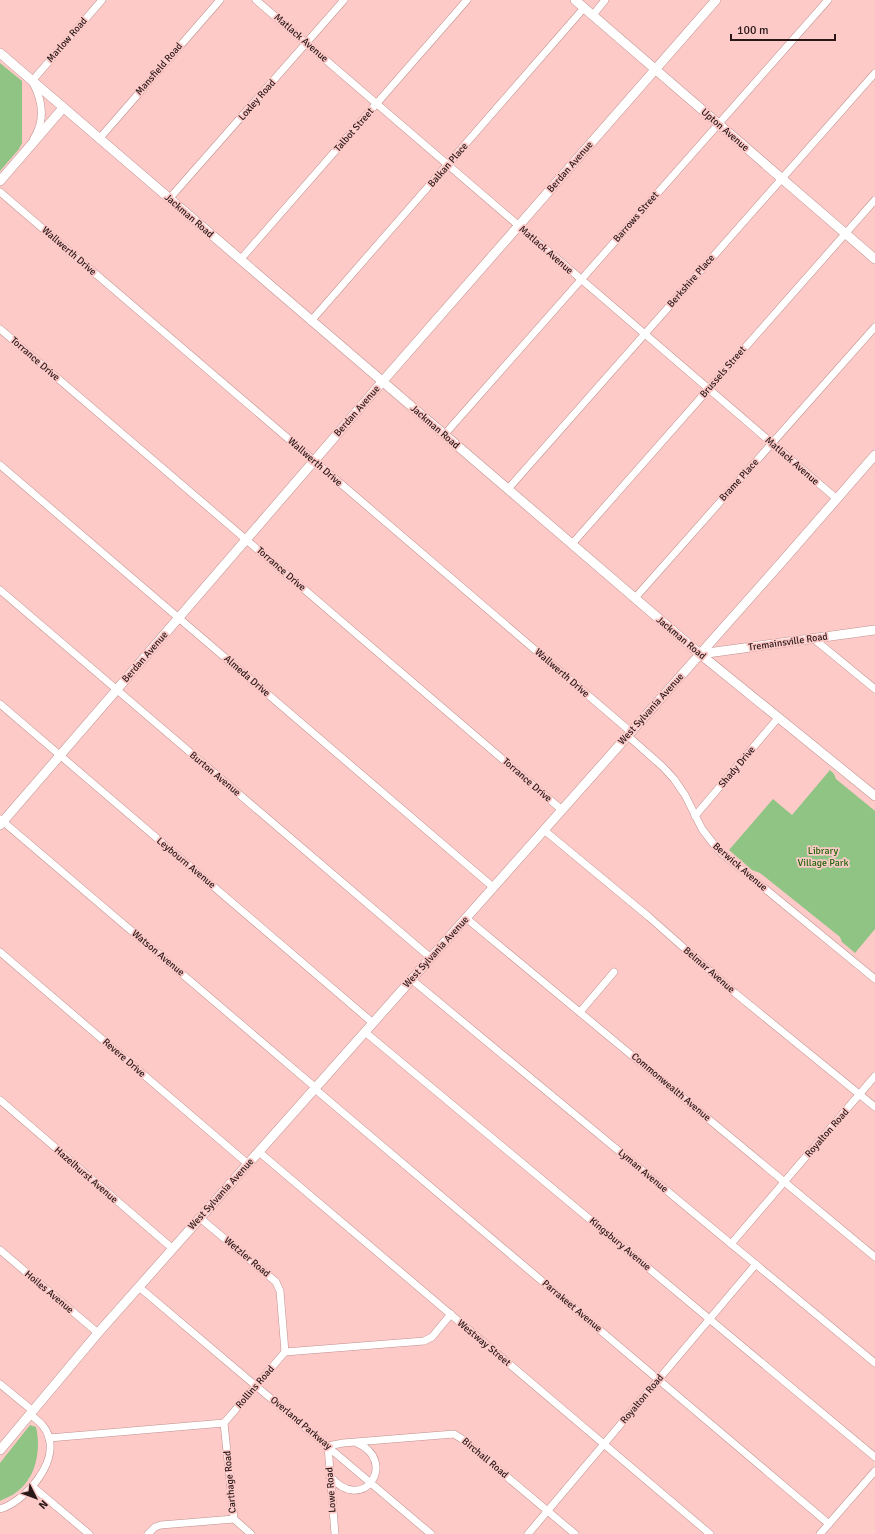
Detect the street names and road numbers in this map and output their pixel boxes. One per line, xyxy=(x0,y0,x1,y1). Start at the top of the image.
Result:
street label: Matlack Avenue xyxy=(272,11,330,65)
street label: Marlow Road xyxy=(44,15,90,65)
street label: Mansfield Road xyxy=(133,40,185,98)
street label: Loxley Road xyxy=(236,77,278,123)
street label: Talbot Street xyxy=(332,105,377,154)
street label: Upton Avenue xyxy=(699,106,751,154)
street label: Berdan Avenue xyxy=(544,139,596,195)
street label: Balkan Place xyxy=(425,140,471,190)
street label: Barrows Street xyxy=(611,189,662,245)
street label: Jackman Road xyxy=(162,191,216,241)
street label: Matlack Avenue xyxy=(517,223,575,277)
street label: Wallwerth Drive xyxy=(39,224,99,278)
street label: Berkshire Place xyxy=(665,252,717,310)
street label: Torrance Drive xyxy=(8,334,62,384)
street label: Brussels Street xyxy=(697,343,749,400)
street label: Berdan Avenue xyxy=(331,383,383,439)
street label: Jackman Road xyxy=(408,402,462,452)
street label: Matlack Avenue xyxy=(763,434,821,488)
street label: Wallwerth Drive xyxy=(285,435,345,489)
street label: Brame Place xyxy=(717,456,761,504)
street label: Torrance Drive xyxy=(254,544,308,594)
street label: Jackman Road xyxy=(654,614,708,662)
street label: Berdan Avenue xyxy=(119,629,171,685)
street label: Tremainsville Road xyxy=(748,630,828,654)
street label: Wallwerth Drive xyxy=(532,646,592,700)
street label: Almeda Drive xyxy=(222,653,272,699)
street label: West Sylvania Avenue xyxy=(616,671,686,747)
street label: Shady Drive xyxy=(716,744,758,790)
street label: Burton Avenue xyxy=(187,749,243,799)
street label: Torrance Drive xyxy=(500,755,554,805)
street label: Leybourn Avenue xyxy=(154,835,218,891)
street label: Berwick Avenue xyxy=(710,840,770,894)
street label: West Sylvania Avenue xyxy=(401,914,471,990)
street label: Watson Avenue xyxy=(129,927,187,979)
street label: Belmar Avenue xyxy=(681,944,737,996)
street label: Revere Drive xyxy=(100,1036,148,1080)
street label: Commonwealth Avenue xyxy=(629,1050,713,1124)
street label: Royalton Road xyxy=(802,1106,852,1160)
street label: Hazelhurst Avenue xyxy=(52,1144,120,1206)
street label: Lyman Avenue xyxy=(616,1147,670,1195)
street label: West Sylvania Avenue xyxy=(186,1156,256,1232)
street label: Kingsbury Avenue xyxy=(587,1215,653,1273)
street label: Wetzler Road xyxy=(222,1234,272,1280)
street label: Hoiles Avenue xyxy=(22,1268,76,1316)
street label: Parrakeet Avenue xyxy=(540,1277,604,1335)
street label: Westway Street xyxy=(455,1317,514,1369)
street label: Rollins Road xyxy=(233,1363,277,1411)
street label: Royalton Road xyxy=(618,1372,666,1426)
street label: Overland Parkway xyxy=(268,1394,334,1452)
street label: Birchall Road xyxy=(459,1435,511,1481)
street label: Carthage Road xyxy=(221,1450,239,1514)
street label: Lowe Road xyxy=(323,1467,339,1513)

